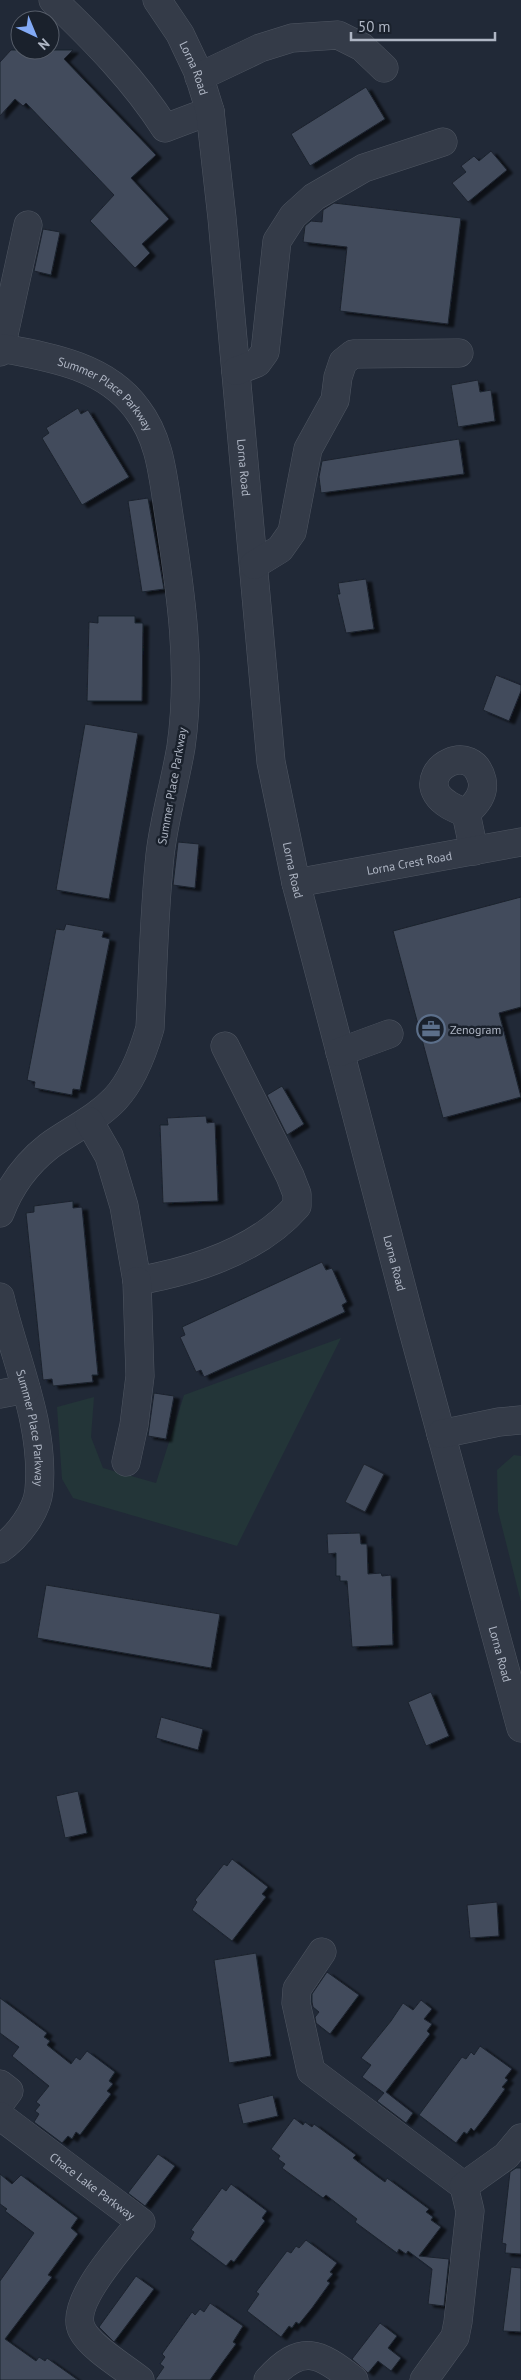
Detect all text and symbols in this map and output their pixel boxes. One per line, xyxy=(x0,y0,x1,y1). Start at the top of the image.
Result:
north arrow xyxy=(10,10,60,60)
scale bar xyxy=(351,10,495,42)
text: 50 m xyxy=(358,17,391,36)
text: N xyxy=(34,35,54,54)
street label: Lorna Road xyxy=(177,38,212,97)
street label: Summer Place Parkway xyxy=(56,353,157,433)
street label: Lorna Road xyxy=(234,438,255,497)
street label: Summer Place Parkway xyxy=(154,726,190,846)
street label: Lorna Road xyxy=(280,840,307,900)
street label: Lorna Crest Road xyxy=(365,847,453,878)
office icon: Zenogram xyxy=(416,1014,446,1044)
place label: Zenogram xyxy=(450,1022,501,1037)
street label: Lorna Road xyxy=(381,1233,410,1292)
street label: Summer Place Parkway xyxy=(14,1368,47,1487)
street label: Lorna Road xyxy=(486,1624,516,1683)
street label: Chace Lake Parkway xyxy=(47,2149,139,2223)

